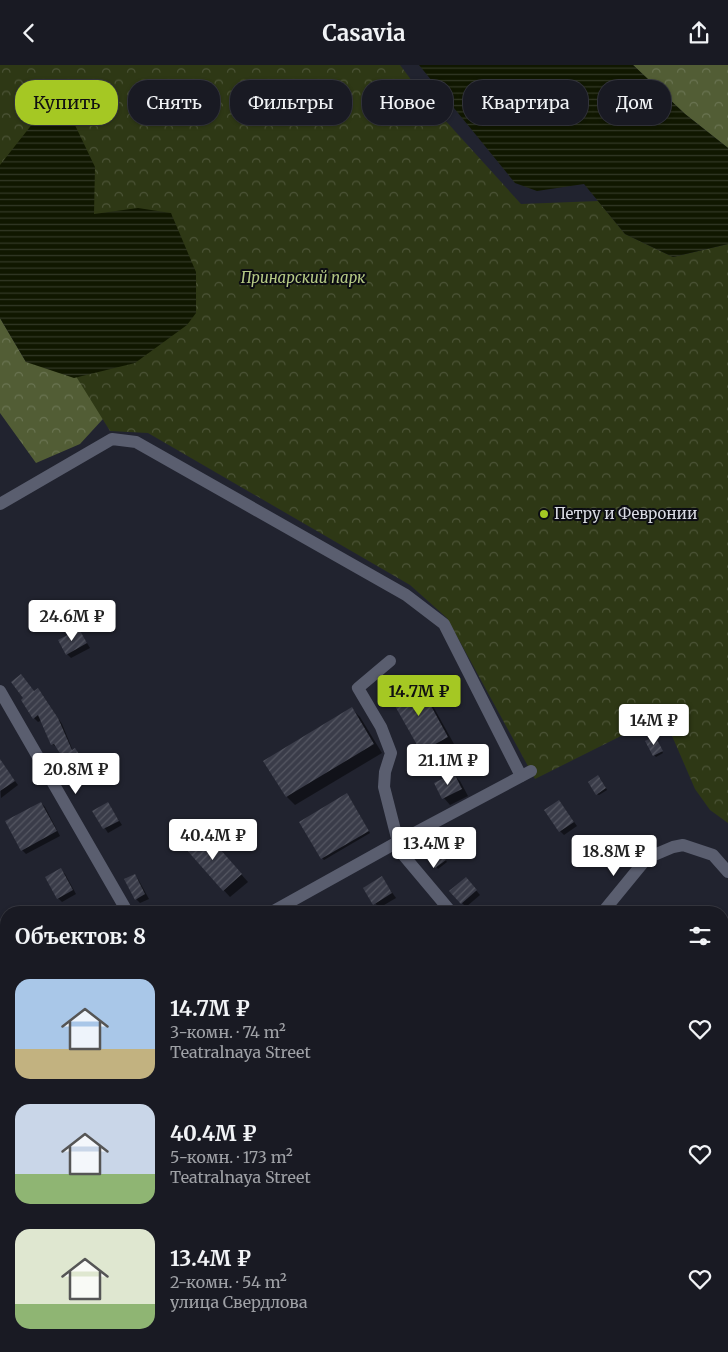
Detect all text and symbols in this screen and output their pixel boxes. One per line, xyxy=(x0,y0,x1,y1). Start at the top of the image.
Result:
icon: back xyxy=(15,19,43,47)
text: Casavia xyxy=(322,19,406,47)
icon: share xyxy=(685,19,713,47)
chip: Купить xyxy=(15,80,118,125)
chip: Снять xyxy=(128,80,220,125)
chip: Фильтры xyxy=(230,80,352,125)
chip: Новое xyxy=(362,80,453,125)
chip: Квартира xyxy=(463,80,588,125)
chip: Дом xyxy=(598,80,671,125)
park label: Принарский парк xyxy=(241,268,366,287)
place label: Петру и Февронии xyxy=(554,504,697,523)
marker: Петру и Февронии xyxy=(538,508,550,520)
pin: 24.6M ₽ xyxy=(26,599,118,642)
text: 24.6M ₽ xyxy=(40,606,104,626)
pin: 14.7M ₽ xyxy=(373,675,465,717)
text: 14.7M ₽ xyxy=(389,681,449,701)
pin: 14M ₽ xyxy=(619,703,689,746)
text: 14M ₽ xyxy=(630,710,678,730)
pin: 21.1M ₽ xyxy=(402,743,494,786)
text: 21.1M ₽ xyxy=(418,750,478,770)
pin: 20.8M ₽ xyxy=(30,753,122,795)
text: 20.8M ₽ xyxy=(43,759,109,779)
pin: 40.4M ₽ xyxy=(167,819,259,861)
text: 40.4M ₽ xyxy=(180,825,246,845)
pin: 13.4M ₽ xyxy=(388,827,480,869)
text: 13.4M ₽ xyxy=(403,833,465,853)
pin: 18.8M ₽ xyxy=(568,835,660,877)
text: 18.8M ₽ xyxy=(583,841,645,861)
icon: filters xyxy=(686,922,714,950)
text: Объектов: 8 xyxy=(15,923,146,950)
text: 14.7M ₽ xyxy=(170,995,250,1022)
icon: home xyxy=(55,999,115,1059)
icon: heart xyxy=(686,1015,714,1043)
text: 3-комн. · 74 m² xyxy=(170,1022,286,1042)
text: Teatralnaya Street xyxy=(170,1042,311,1062)
text: 40.4M ₽ xyxy=(170,1120,257,1147)
icon: home xyxy=(55,1124,115,1184)
icon: heart xyxy=(686,1140,714,1168)
text: 5-комн. · 173 m² xyxy=(170,1147,293,1167)
text: Teatralnaya Street xyxy=(170,1167,311,1187)
text: 13.4M ₽ xyxy=(170,1245,251,1272)
icon: home xyxy=(55,1249,115,1309)
icon: heart xyxy=(686,1265,714,1293)
text: 2-комн. · 54 m² xyxy=(170,1272,287,1292)
text: улица Свердлова xyxy=(170,1292,308,1312)

